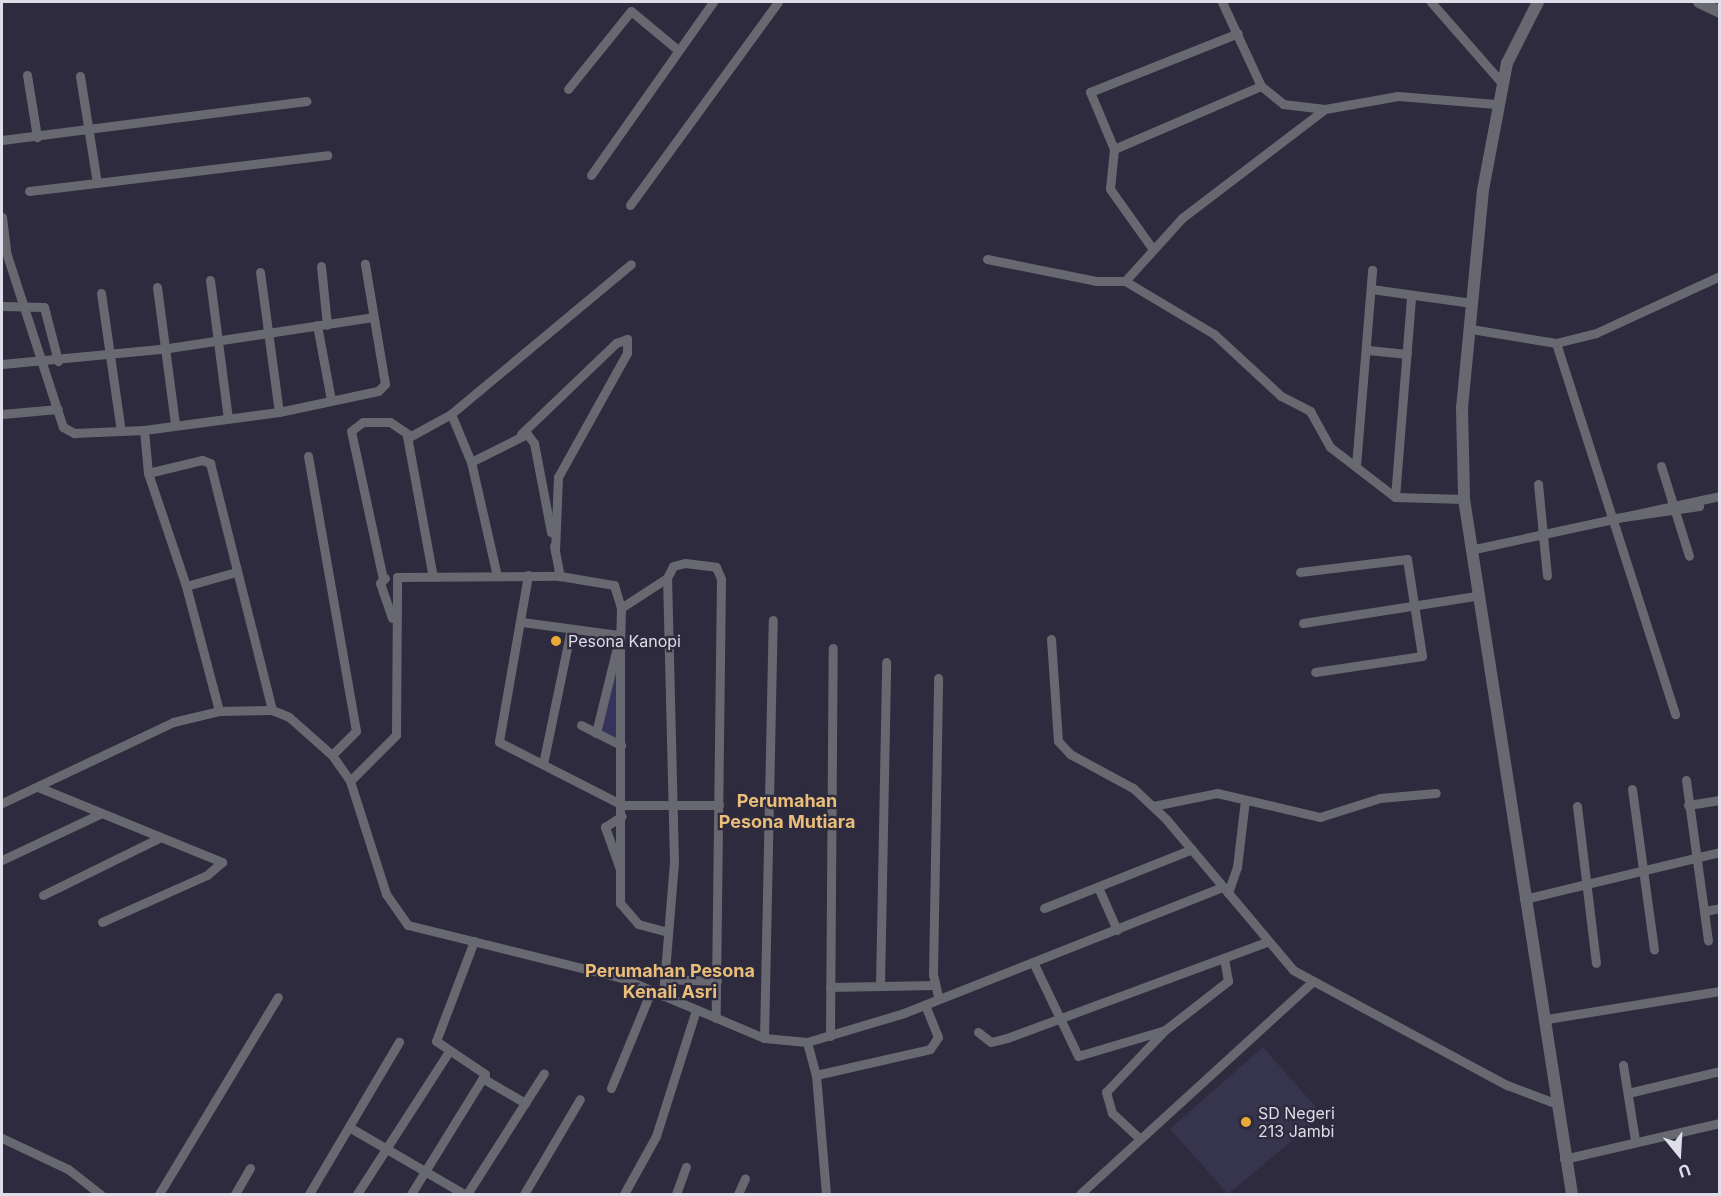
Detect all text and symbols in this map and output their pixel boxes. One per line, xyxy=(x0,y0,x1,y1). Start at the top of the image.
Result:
place label: Pesona Kanopi xyxy=(568,631,681,651)
marker: Pesona Kanopi xyxy=(549,634,563,648)
district label: Perumahan Pesona Mutiara xyxy=(719,791,855,834)
district label: Perumahan Pesona Kenali Asri xyxy=(585,961,755,1004)
place label: SD Negeri 213 Jambi xyxy=(1258,1103,1335,1141)
marker: SD Negeri 213 Jambi xyxy=(1239,1115,1253,1129)
north arrow xyxy=(1649,1124,1709,1184)
text: U xyxy=(1676,1160,1693,1182)

